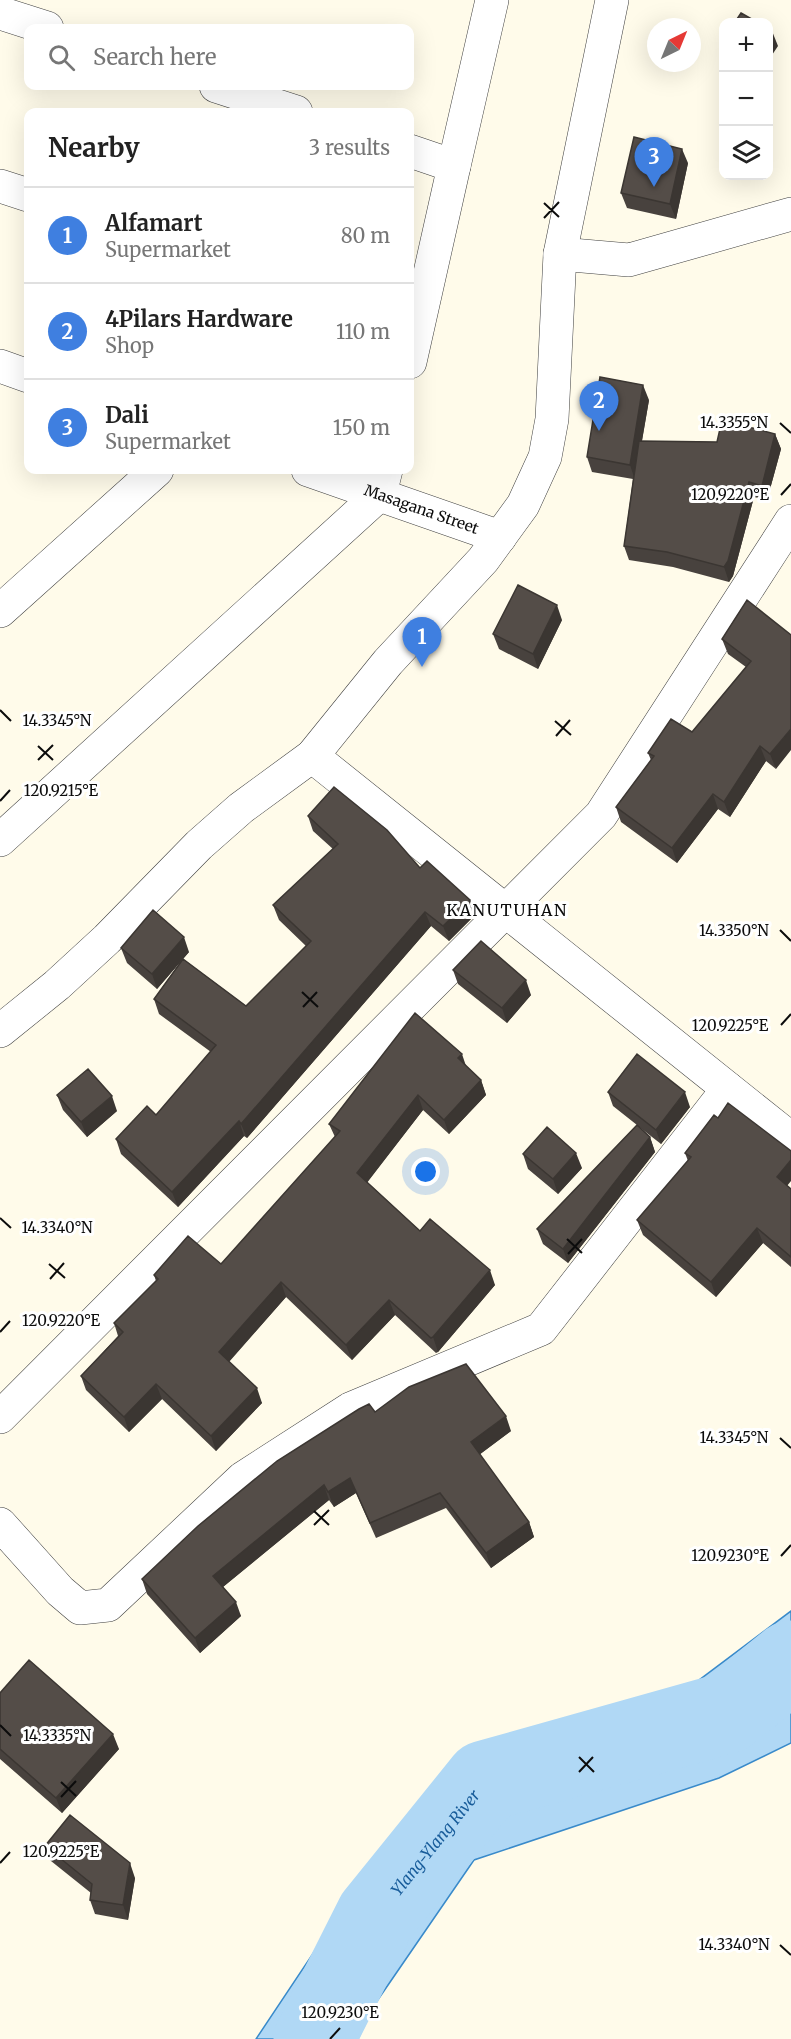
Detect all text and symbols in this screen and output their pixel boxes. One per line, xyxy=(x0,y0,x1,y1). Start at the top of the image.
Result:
north arrow xyxy=(647,18,701,72)
map controls xyxy=(719,18,773,180)
button: + xyxy=(719,18,773,72)
search box xyxy=(24,24,414,90)
icon: search xyxy=(45,41,78,74)
text: Search here xyxy=(93,43,216,71)
button: − xyxy=(719,72,773,126)
button: layers xyxy=(719,126,773,180)
text: Nearby xyxy=(48,131,140,164)
text: 3 results xyxy=(309,135,390,160)
pin: 3 xyxy=(634,138,674,187)
text: Alfamart xyxy=(105,209,203,237)
text: 1 xyxy=(63,223,72,248)
text: 80 m xyxy=(341,223,390,248)
text: Supermarket xyxy=(105,237,231,262)
text: 4Pilars Hardware xyxy=(105,305,293,333)
text: 2 xyxy=(62,319,73,344)
text: 110 m xyxy=(336,319,390,344)
text: Shop xyxy=(105,333,154,358)
pin: 2 xyxy=(580,382,618,431)
text: Dali xyxy=(105,401,149,429)
text: 14.3355°N xyxy=(700,413,769,432)
text: 3 xyxy=(62,415,73,440)
text: 150 m xyxy=(333,415,390,440)
text: Supermarket xyxy=(105,429,231,454)
street label: Masagana Street xyxy=(362,480,481,538)
text: 120.9220°E xyxy=(691,485,769,504)
pin: 1 xyxy=(402,618,442,667)
text: 14.3345°N xyxy=(23,711,92,730)
text: 120.9215°E xyxy=(24,781,99,800)
district label: KANUTUHAN xyxy=(446,900,568,920)
text: 14.3350°N xyxy=(699,921,769,940)
text: 120.9225°E xyxy=(692,1016,769,1035)
your location xyxy=(411,1157,440,1186)
text: 14.3340°N xyxy=(21,1218,93,1237)
text: 120.9220°E xyxy=(22,1311,100,1330)
text: 14.3345°N xyxy=(700,1428,769,1447)
text: 120.9230°E xyxy=(691,1546,769,1565)
text: 14.3335°N xyxy=(23,1726,91,1745)
water label: Ylang-Ylang River xyxy=(387,1785,484,1900)
text: 120.9225°E xyxy=(23,1842,100,1861)
text: 14.3340°N xyxy=(698,1935,770,1954)
text: 120.9230°E xyxy=(301,2003,379,2022)

